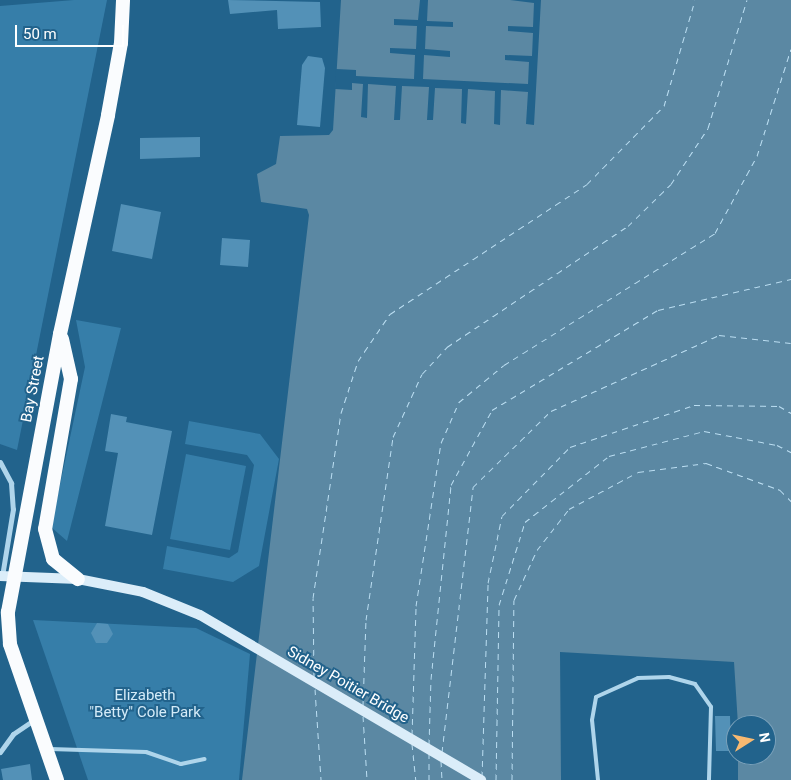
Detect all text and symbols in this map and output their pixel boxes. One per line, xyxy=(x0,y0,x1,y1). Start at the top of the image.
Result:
scale bar xyxy=(18,15,126,47)
text: 50 m xyxy=(23,25,57,43)
street label: Bay Street xyxy=(18,354,48,424)
street label: Sidney Poitier Bridge xyxy=(284,643,412,727)
park label: Elizabeth "Betty" Cole Park xyxy=(89,686,201,721)
north arrow xyxy=(726,715,776,765)
text: N xyxy=(756,731,774,744)

